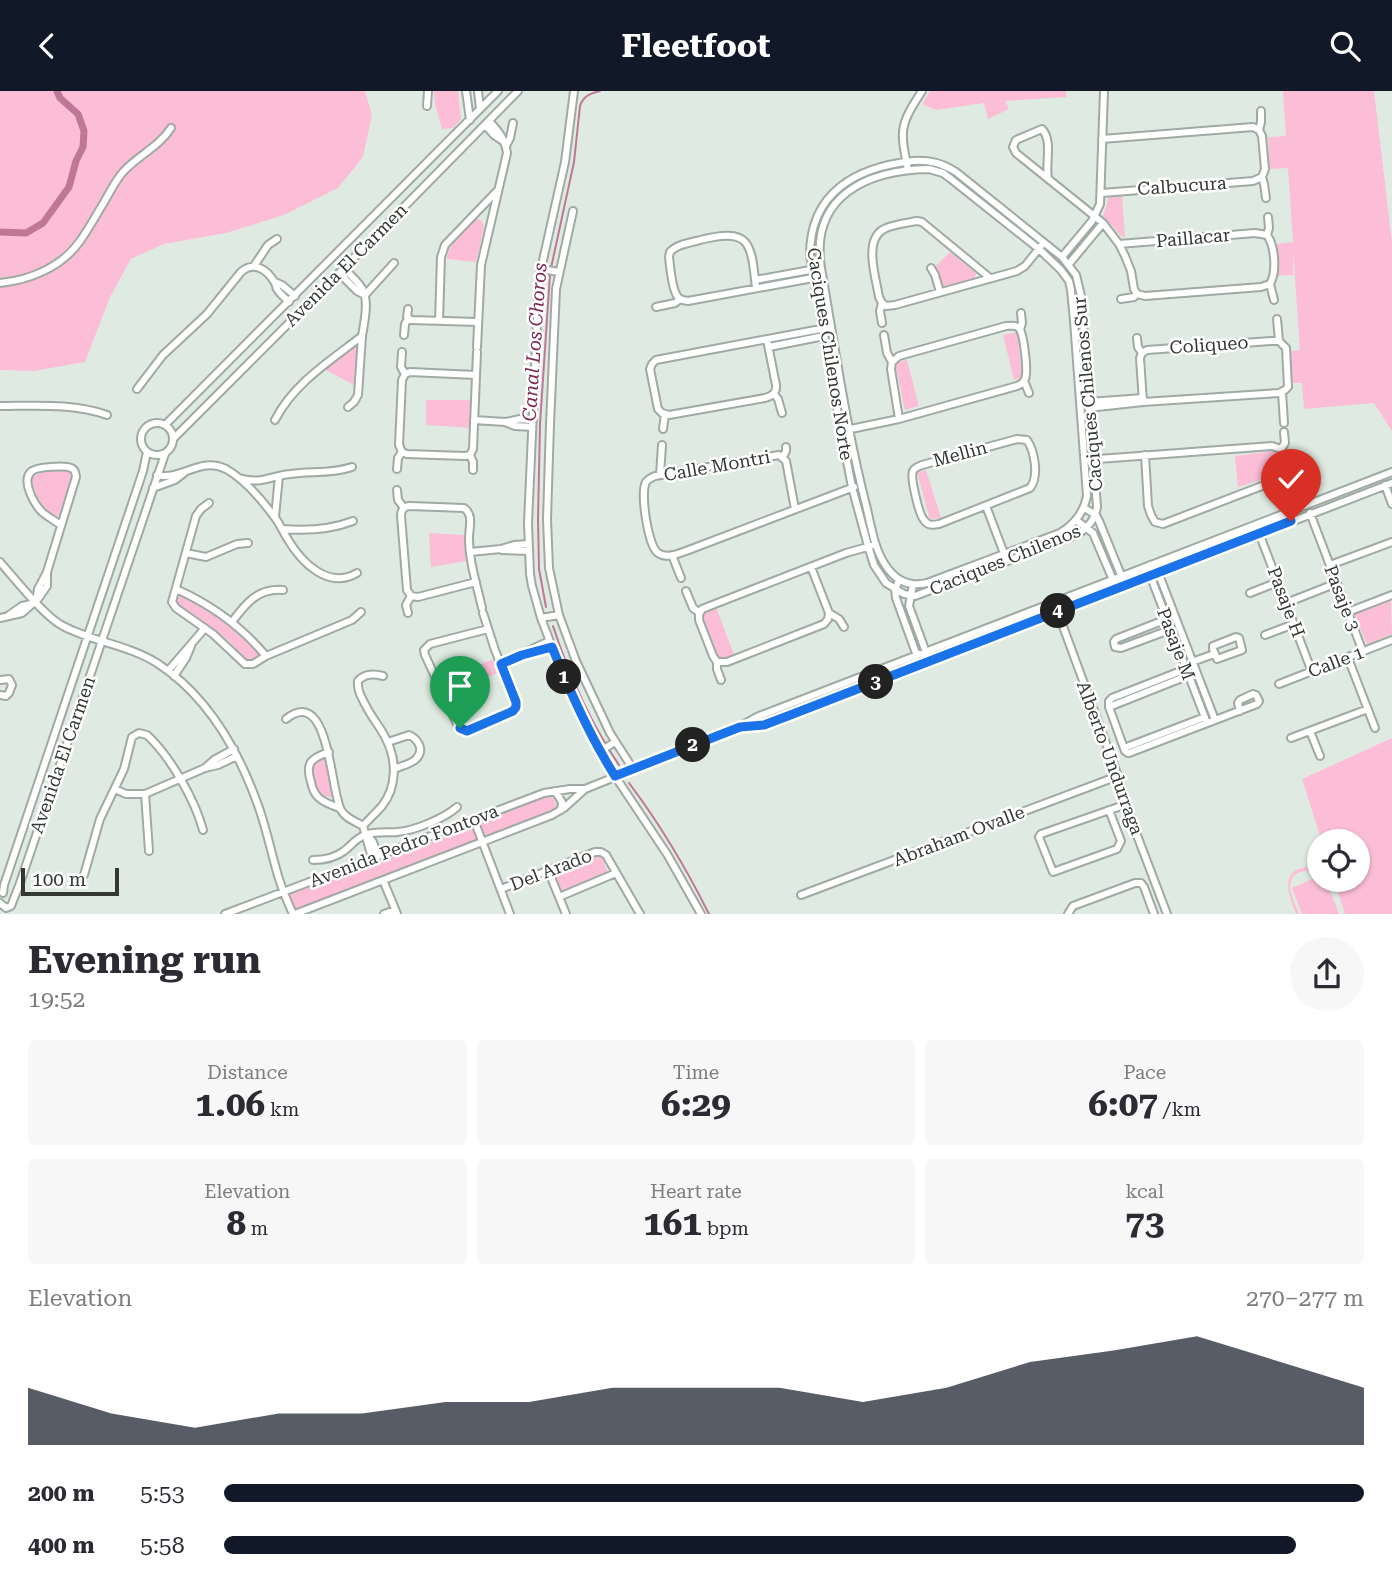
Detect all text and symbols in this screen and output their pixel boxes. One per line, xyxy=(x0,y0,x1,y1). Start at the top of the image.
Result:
icon: back xyxy=(28,27,66,65)
text: Fleetfoot xyxy=(621,27,771,65)
icon: search xyxy=(1326,27,1364,65)
street label: Calbucura xyxy=(1137,172,1227,199)
street label: Avenida El Carmen xyxy=(280,199,412,330)
street label: Paillacar xyxy=(1155,224,1231,251)
street label: Caciques Chilenos Norte xyxy=(803,246,858,462)
water label: Canal Los Choros xyxy=(517,262,552,422)
street label: Caciques Chilenos Sur xyxy=(1069,296,1106,492)
street label: Coliqueo xyxy=(1169,331,1249,358)
street label: Mellin xyxy=(931,436,990,471)
street label: Calle Montri xyxy=(662,446,772,485)
pin xyxy=(1261,449,1321,521)
icon: check xyxy=(1272,460,1310,498)
street label: Caciques Chilenos xyxy=(926,520,1083,599)
street label: Pasaje 3 xyxy=(1320,562,1365,634)
street label: Pasaje H xyxy=(1263,564,1310,640)
pin: 4 xyxy=(1040,594,1076,629)
text: 4 xyxy=(1052,599,1063,622)
street label: Pasaje M xyxy=(1153,605,1200,683)
street label: Calle 1 xyxy=(1305,641,1367,682)
pin xyxy=(430,656,490,728)
pin: 1 xyxy=(546,659,582,695)
text: 1 xyxy=(558,665,569,688)
pin: 3 xyxy=(858,665,894,699)
icon: arrive xyxy=(441,667,479,705)
text: 3 xyxy=(870,670,881,693)
street label: Avenida El Carmen xyxy=(26,673,99,836)
street label: Alberto Undurraga xyxy=(1073,678,1148,838)
pin: 2 xyxy=(676,727,710,763)
text: 2 xyxy=(687,733,698,756)
street label: Avenida Pedro Fontova xyxy=(307,800,501,891)
street label: Abraham Ovalle xyxy=(890,801,1028,870)
map controls xyxy=(1307,829,1370,892)
button: locate xyxy=(1307,829,1370,892)
street label: Del Arado xyxy=(507,844,595,895)
scale bar xyxy=(21,865,119,897)
text: 100 m xyxy=(32,868,86,891)
button: share xyxy=(1290,937,1364,1011)
text: Evening run xyxy=(28,938,261,982)
text: 19:52 xyxy=(28,986,85,1013)
text: Distance xyxy=(207,1061,288,1084)
text: Time xyxy=(673,1061,719,1084)
text: Pace xyxy=(1123,1061,1166,1084)
text: 1.06 xyxy=(195,1084,265,1125)
text: 6:29 xyxy=(661,1084,731,1125)
text: 6:07 xyxy=(1088,1084,1158,1125)
text: km xyxy=(265,1098,299,1121)
text: /km xyxy=(1158,1098,1201,1121)
text: Elevation xyxy=(204,1180,290,1203)
text: Heart rate xyxy=(650,1180,742,1203)
text: kcal xyxy=(1126,1180,1164,1203)
text: 8 xyxy=(226,1203,246,1244)
text: 161 xyxy=(643,1203,702,1244)
text: 73 xyxy=(1125,1203,1164,1244)
text: m xyxy=(246,1217,268,1240)
text: bpm xyxy=(702,1217,749,1240)
text: Elevation xyxy=(28,1285,132,1312)
text: 270–277 m xyxy=(1246,1285,1364,1312)
text: 200 m xyxy=(28,1480,95,1507)
text: 5:53 xyxy=(140,1480,185,1507)
text: 400 m xyxy=(28,1532,95,1559)
text: 5:58 xyxy=(140,1532,185,1559)

